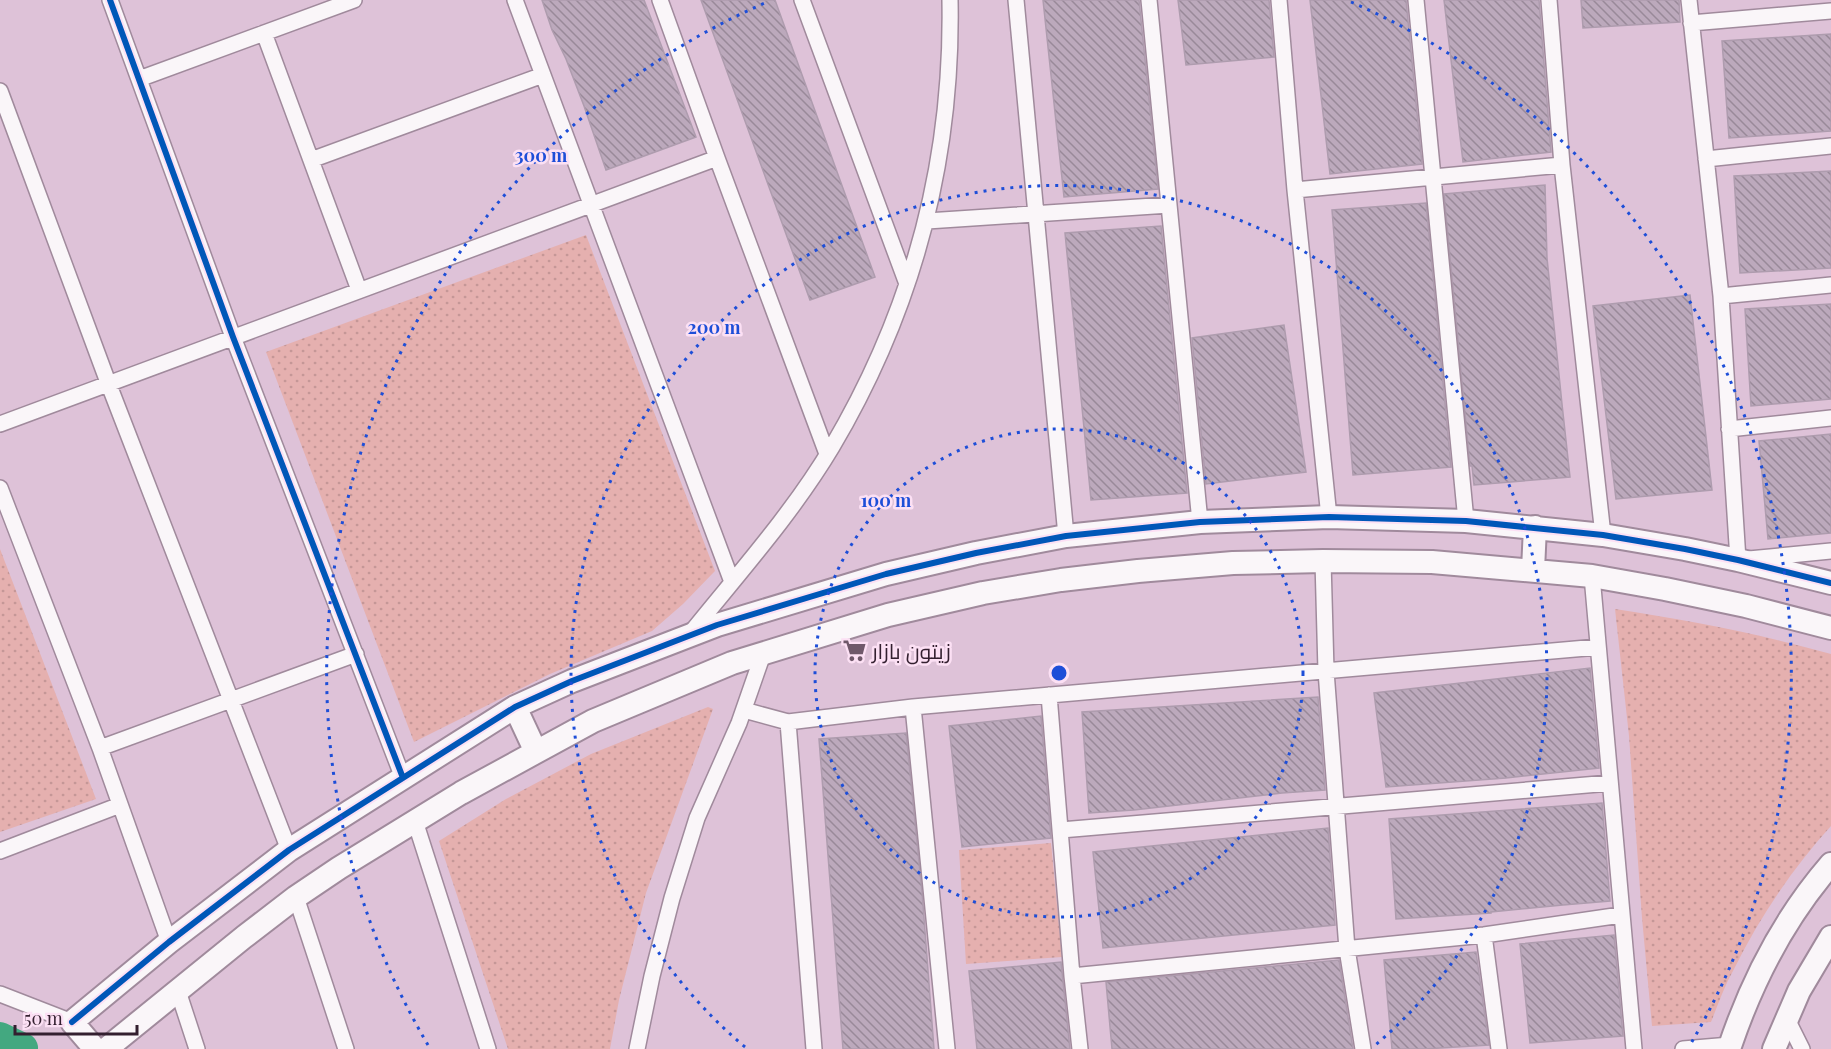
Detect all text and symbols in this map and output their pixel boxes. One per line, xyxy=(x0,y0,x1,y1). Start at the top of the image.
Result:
text: 300 m xyxy=(515,143,568,167)
text: 200 m xyxy=(687,315,741,339)
text: 100 m xyxy=(861,488,912,512)
place label: زيتون بازار xyxy=(871,636,951,665)
supermarket icon: زيتون بازار xyxy=(841,637,867,663)
centre of rings xyxy=(1049,663,1069,683)
scale bar xyxy=(15,998,136,1036)
text: 50 m xyxy=(24,1006,63,1030)

